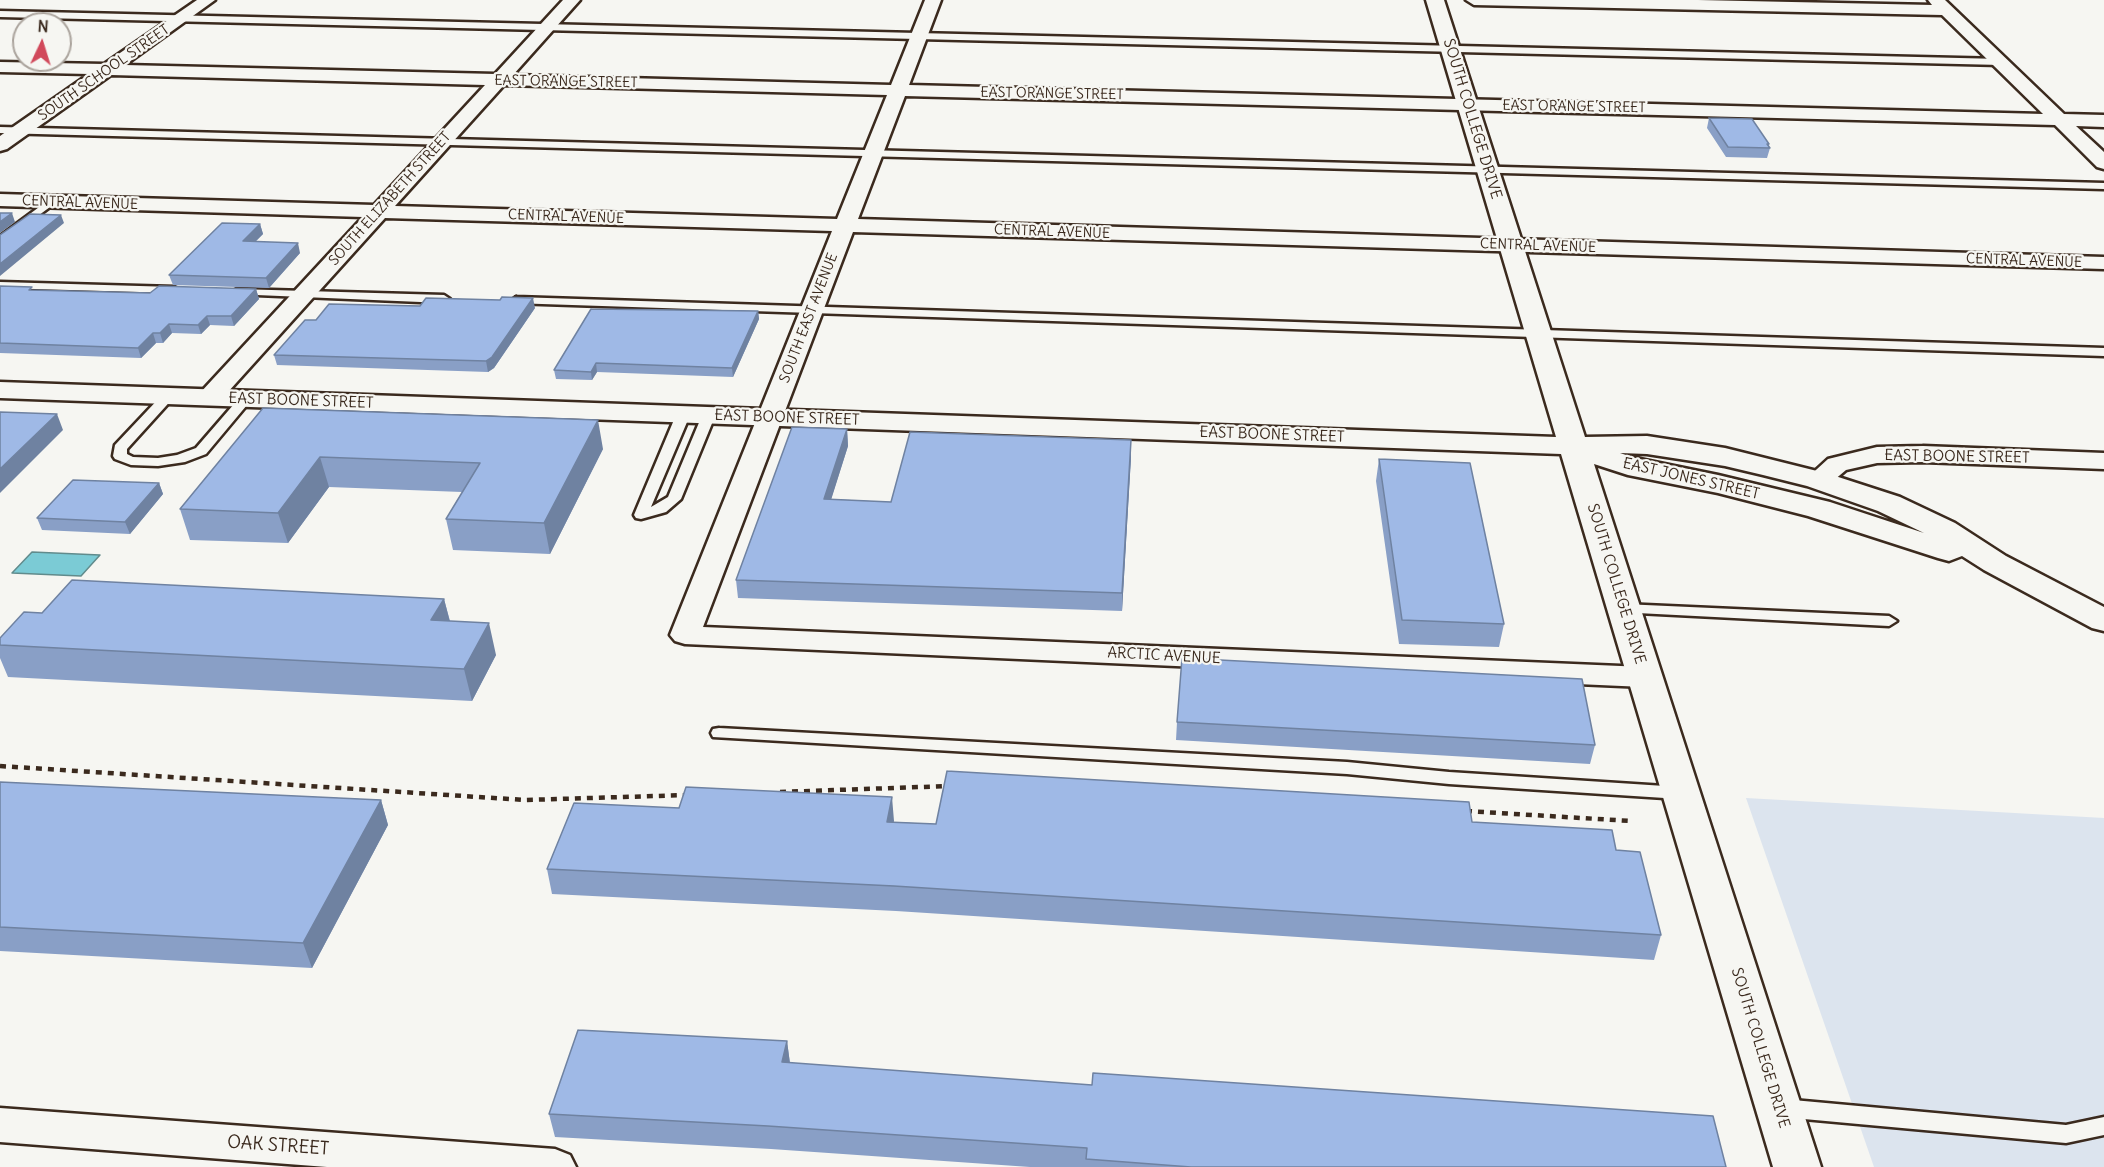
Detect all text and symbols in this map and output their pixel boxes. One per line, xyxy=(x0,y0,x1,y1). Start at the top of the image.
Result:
north arrow xyxy=(12,12,72,72)
text: N xyxy=(37,16,49,36)
street label: SOUTH SCHOOL STREET xyxy=(35,21,173,125)
street label: SOUTH COLLEGE DRIVE xyxy=(1439,37,1505,201)
street label: EAST ORANGE STREET xyxy=(494,72,638,92)
street label: EAST ORANGE STREET xyxy=(980,84,1124,104)
street label: EAST ORANGE STREET xyxy=(1502,97,1646,117)
street label: SOUTH ELIZABETH STREET xyxy=(326,129,454,269)
street label: CENTRAL AVENUE xyxy=(22,193,138,213)
street label: CENTRAL AVENUE xyxy=(508,207,624,227)
street label: CENTRAL AVENUE xyxy=(994,222,1110,242)
street label: CENTRAL AVENUE xyxy=(1480,236,1596,256)
street label: SOUTH EAST AVENUE xyxy=(777,251,841,385)
street label: CENTRAL AVENUE xyxy=(1966,251,2082,271)
street label: EAST BOONE STREET xyxy=(228,389,374,413)
street label: EAST BOONE STREET xyxy=(714,406,860,430)
street label: EAST BOONE STREET xyxy=(1199,423,1345,447)
street label: EAST BOONE STREET xyxy=(1884,447,2030,467)
street label: EAST JONES STREET xyxy=(1621,455,1761,503)
street label: SOUTH COLLEGE DRIVE xyxy=(1583,502,1649,666)
street label: ARCTIC AVENUE xyxy=(1107,644,1221,668)
street label: SOUTH COLLEGE DRIVE xyxy=(1727,966,1793,1130)
street label: OAK STREET xyxy=(226,1132,330,1160)

